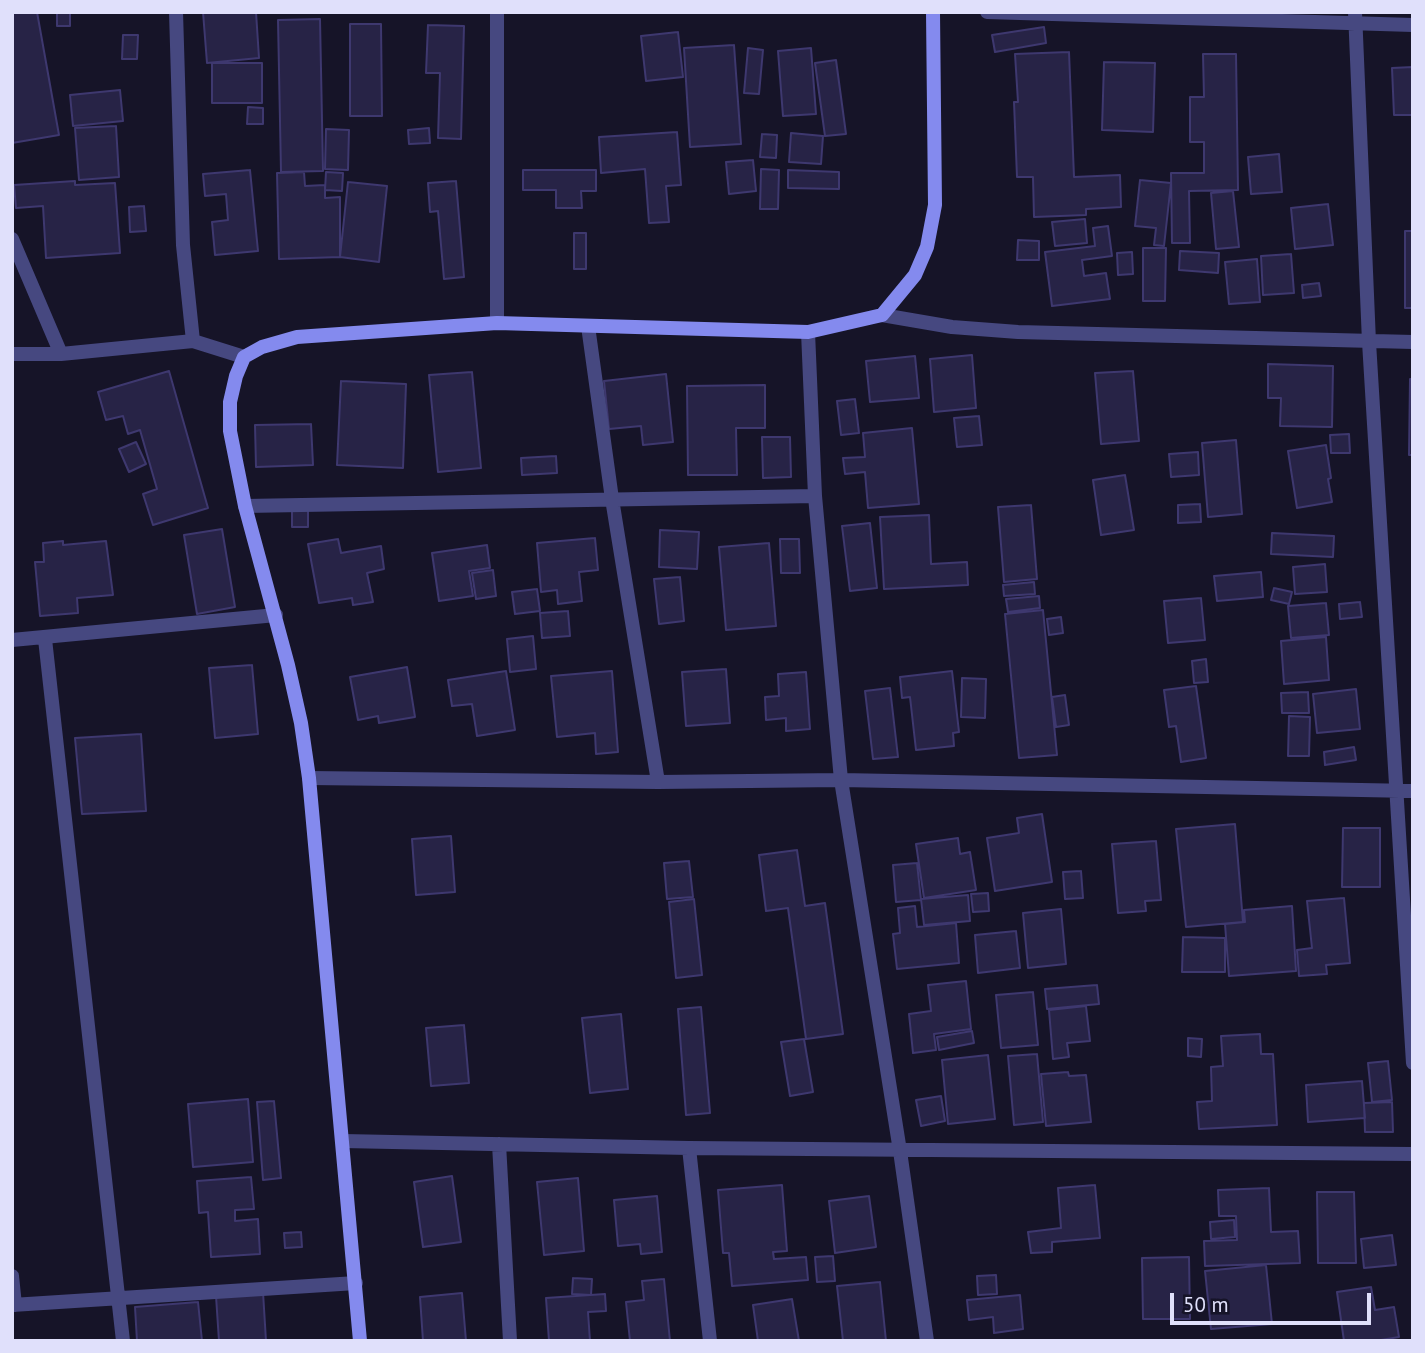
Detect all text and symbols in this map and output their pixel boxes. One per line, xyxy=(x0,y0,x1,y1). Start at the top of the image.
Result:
scale bar xyxy=(1173,1280,1374,1324)
text: 50 m xyxy=(1183,1291,1229,1318)

